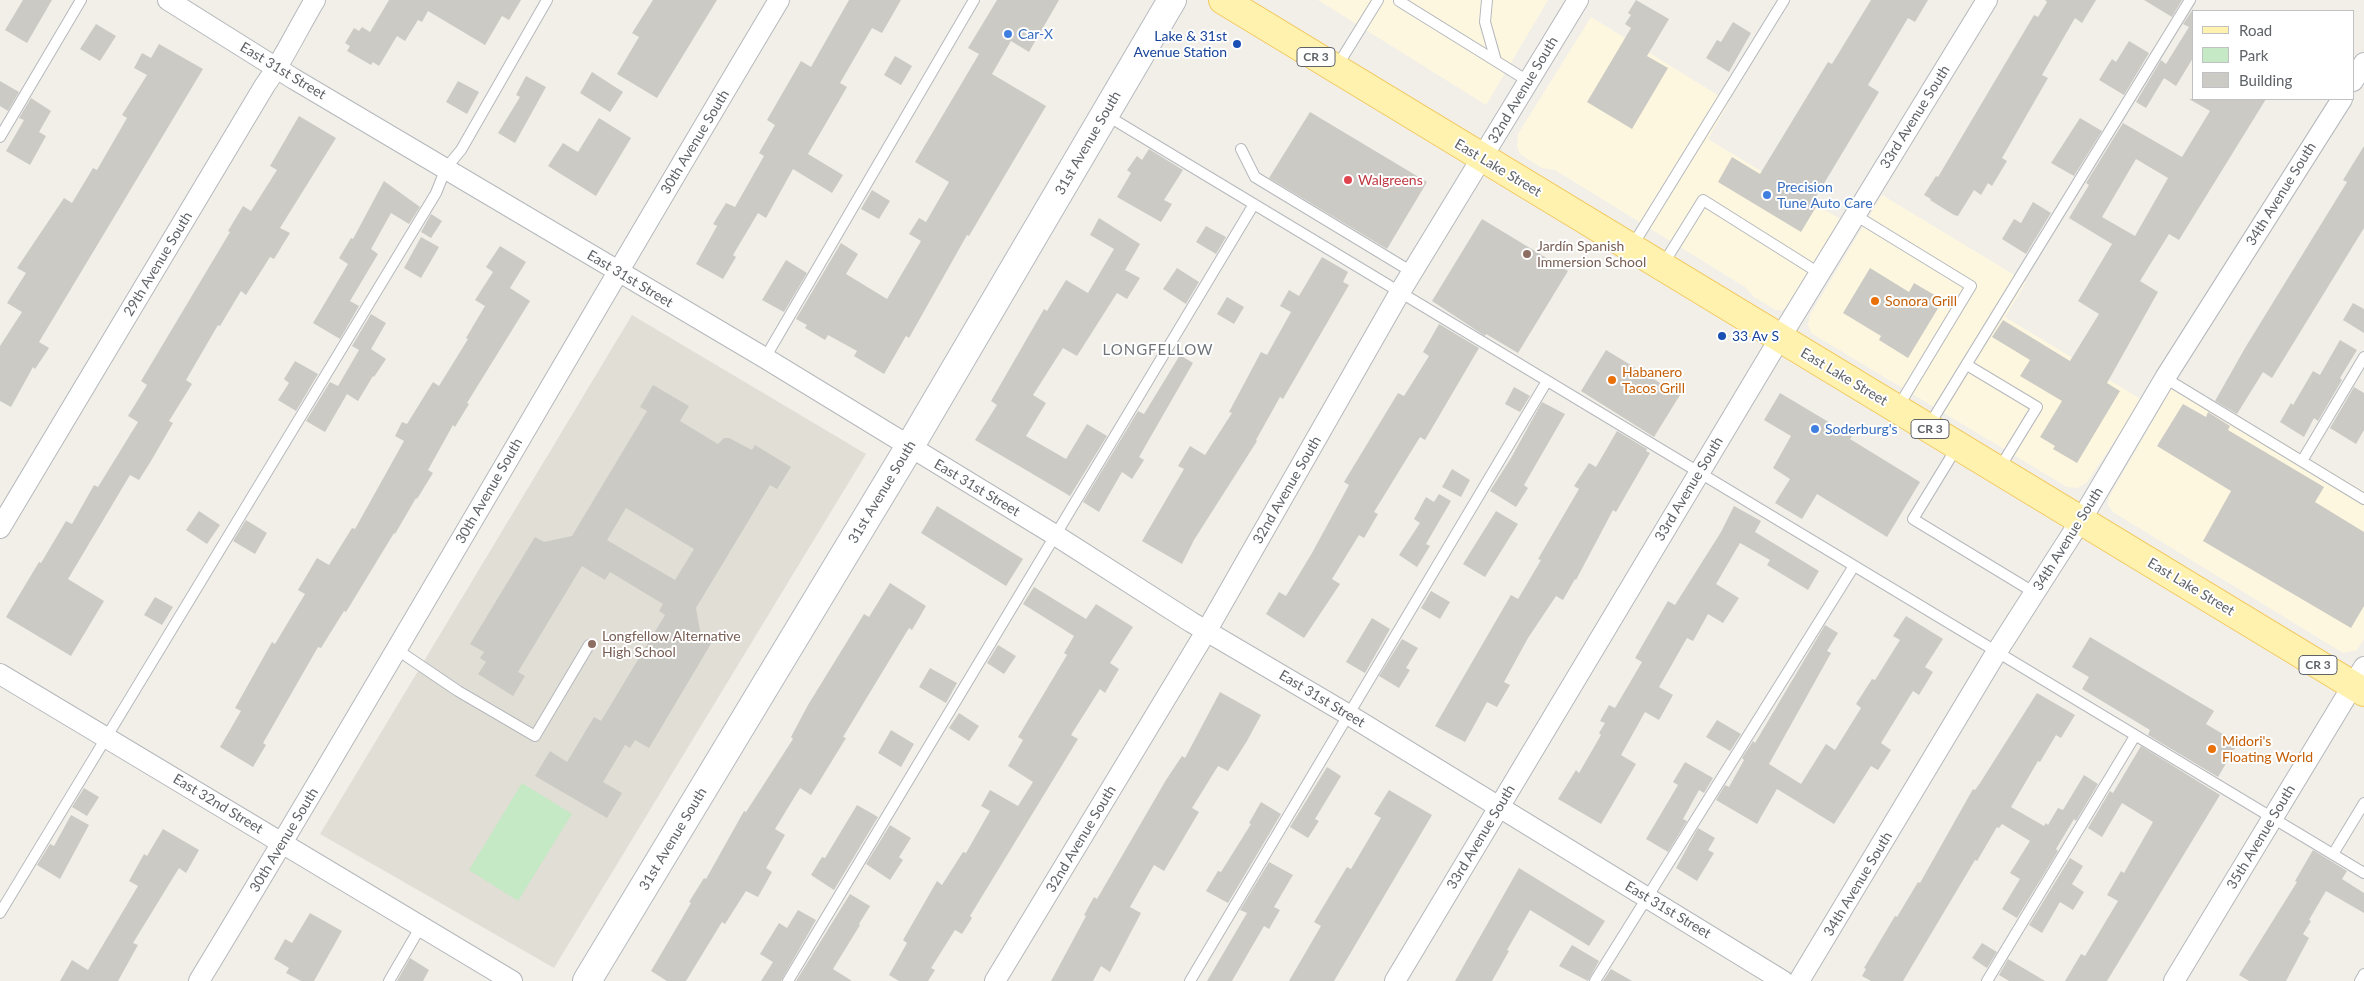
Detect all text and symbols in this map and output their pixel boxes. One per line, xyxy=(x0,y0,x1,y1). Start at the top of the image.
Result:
legend xyxy=(2192,10,2354,100)
text: Road xyxy=(2239,21,2272,39)
place label: Car-X xyxy=(1018,26,1053,42)
marker: Car-X xyxy=(1002,28,1014,40)
place label: Lake & 31st Avenue Station xyxy=(1134,28,1227,60)
street label: 32nd Avenue South xyxy=(1485,34,1561,146)
marker: Lake & 31st Avenue Station xyxy=(1231,38,1243,50)
street label: East 31st Street xyxy=(237,39,329,103)
text: Park xyxy=(2239,46,2268,64)
road number: CR 3 xyxy=(1297,48,1335,66)
street label: 33rd Avenue South xyxy=(1876,62,1954,172)
text: Building xyxy=(2239,71,2292,89)
street label: 30th Avenue South xyxy=(657,87,733,197)
street label: 31st Avenue South xyxy=(1051,88,1125,198)
street label: East Lake Street xyxy=(1452,135,1544,201)
street label: 34th Avenue South xyxy=(2242,139,2320,249)
place label: Walgreens xyxy=(1358,172,1423,188)
marker: Walgreens xyxy=(1342,174,1354,186)
place label: Precision Tune Auto Care xyxy=(1777,179,1873,212)
marker: Precision Tune Auto Care xyxy=(1761,189,1773,201)
street label: 29th Avenue South xyxy=(120,209,196,319)
place label: Jardín Spanish Immersion School xyxy=(1537,238,1646,270)
street label: East 31st Street xyxy=(584,247,676,311)
marker: Jardín Spanish Immersion School xyxy=(1521,248,1533,260)
place label: Sonora Grill xyxy=(1885,293,1957,309)
marker: Sonora Grill xyxy=(1869,295,1881,307)
place label: 33 Av S xyxy=(1732,328,1779,344)
marker: 33 Av S xyxy=(1716,330,1728,342)
district label: LONGFELLOW xyxy=(1101,341,1215,359)
street label: East Lake Street xyxy=(1798,344,1890,410)
place label: Habanero Tacos Grill xyxy=(1622,364,1685,397)
marker: Habanero Tacos Grill xyxy=(1606,374,1618,386)
road number: CR 3 xyxy=(1911,419,1949,438)
place label: Soderburg's xyxy=(1825,421,1897,437)
marker: Soderburg's xyxy=(1809,423,1821,435)
street label: 32nd Avenue South xyxy=(1249,433,1325,547)
street label: 33rd Avenue South xyxy=(1651,434,1727,544)
street label: 30th Avenue South xyxy=(452,435,526,547)
street label: 31st Avenue South xyxy=(845,438,919,546)
street label: East 31st Street xyxy=(931,456,1023,520)
street label: 34th Avenue South xyxy=(2029,484,2107,594)
street label: East Lake Street xyxy=(2145,554,2237,620)
place label: Longfellow Alternative High School xyxy=(602,628,741,660)
marker: Longfellow Alternative High School xyxy=(586,638,598,650)
road number: CR 3 xyxy=(2299,656,2337,674)
street label: East 31st Street xyxy=(1276,667,1368,731)
place label: Midori's Floating World xyxy=(2222,733,2313,766)
marker: Midori's Floating World xyxy=(2206,743,2218,755)
street label: East 32nd Street xyxy=(170,771,266,837)
street label: 33rd Avenue South xyxy=(1443,782,1519,892)
street label: 35th Avenue South xyxy=(2223,782,2299,892)
street label: 32nd Avenue South xyxy=(1043,783,1119,895)
street label: 30th Avenue South xyxy=(246,785,322,895)
street label: 31st Avenue South xyxy=(636,785,710,893)
street label: 34th Avenue South xyxy=(1820,829,1896,939)
street label: East 31st Street xyxy=(1622,878,1714,942)

